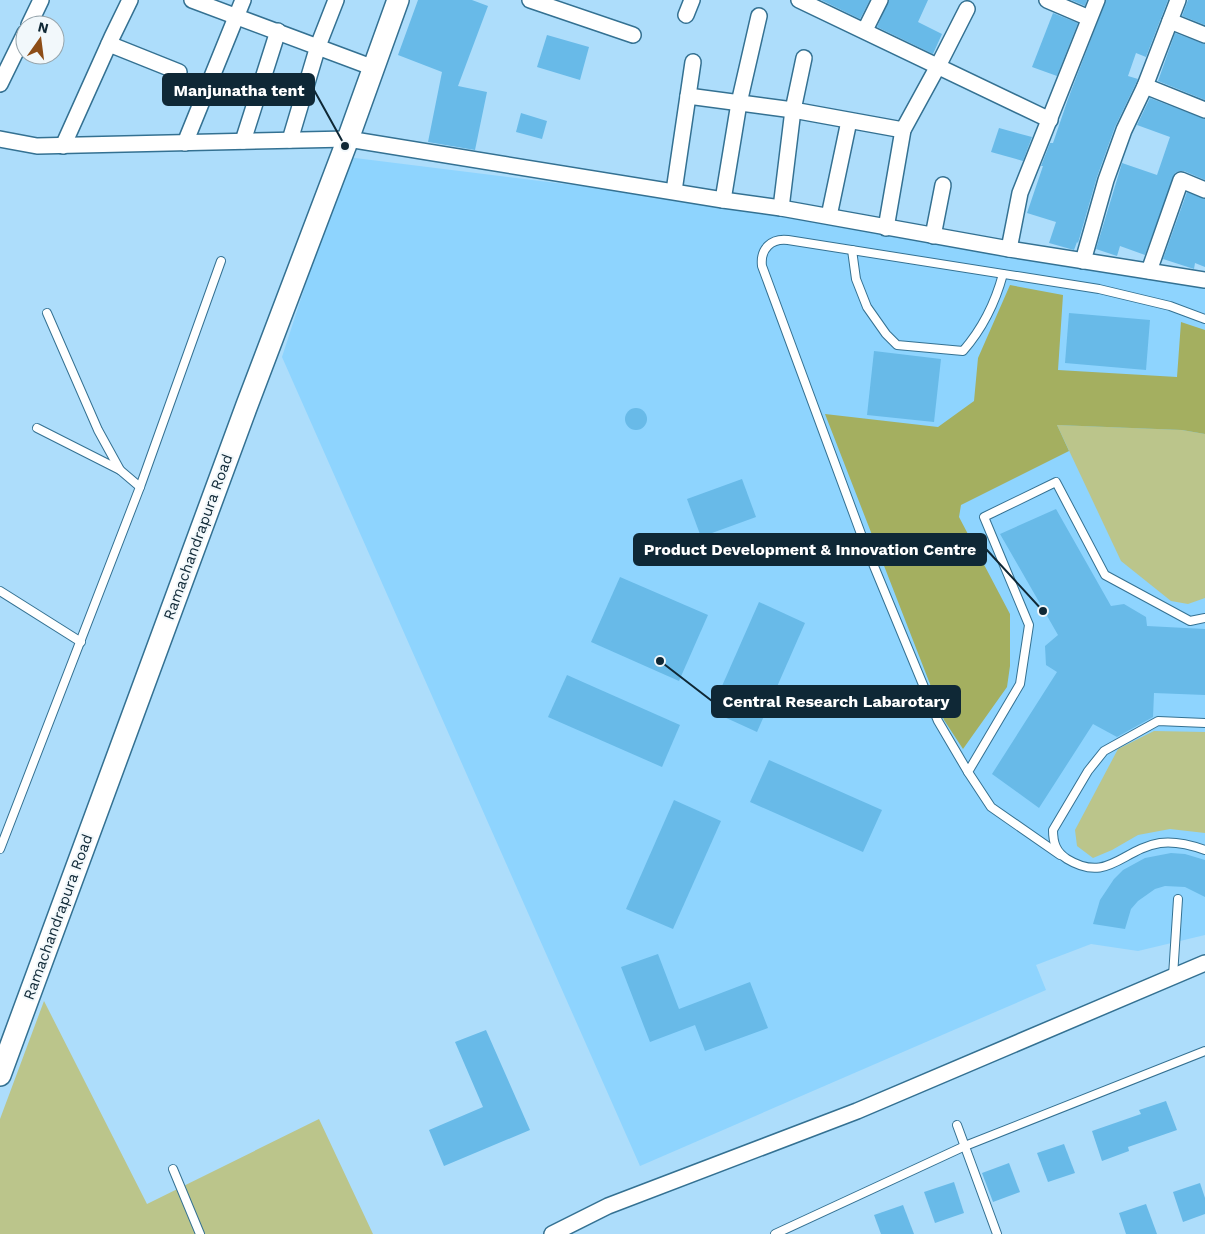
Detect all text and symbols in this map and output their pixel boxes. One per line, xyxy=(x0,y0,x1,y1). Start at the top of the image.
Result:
north arrow xyxy=(15,15,65,65)
text: N xyxy=(36,18,50,36)
callout: Manjunatha tent xyxy=(163,74,314,105)
text: Manjunatha tent xyxy=(174,81,304,100)
street label: Ramachandrapura Road xyxy=(160,452,236,622)
callout: Product Development & Innovation Centre xyxy=(634,534,986,565)
text: Product Development & Innovation Centre xyxy=(644,540,976,559)
callout: Central Research Labarotary xyxy=(712,686,960,717)
text: Central Research Labarotary xyxy=(723,692,950,711)
street label: Ramachandrapura Road xyxy=(20,832,96,1002)

